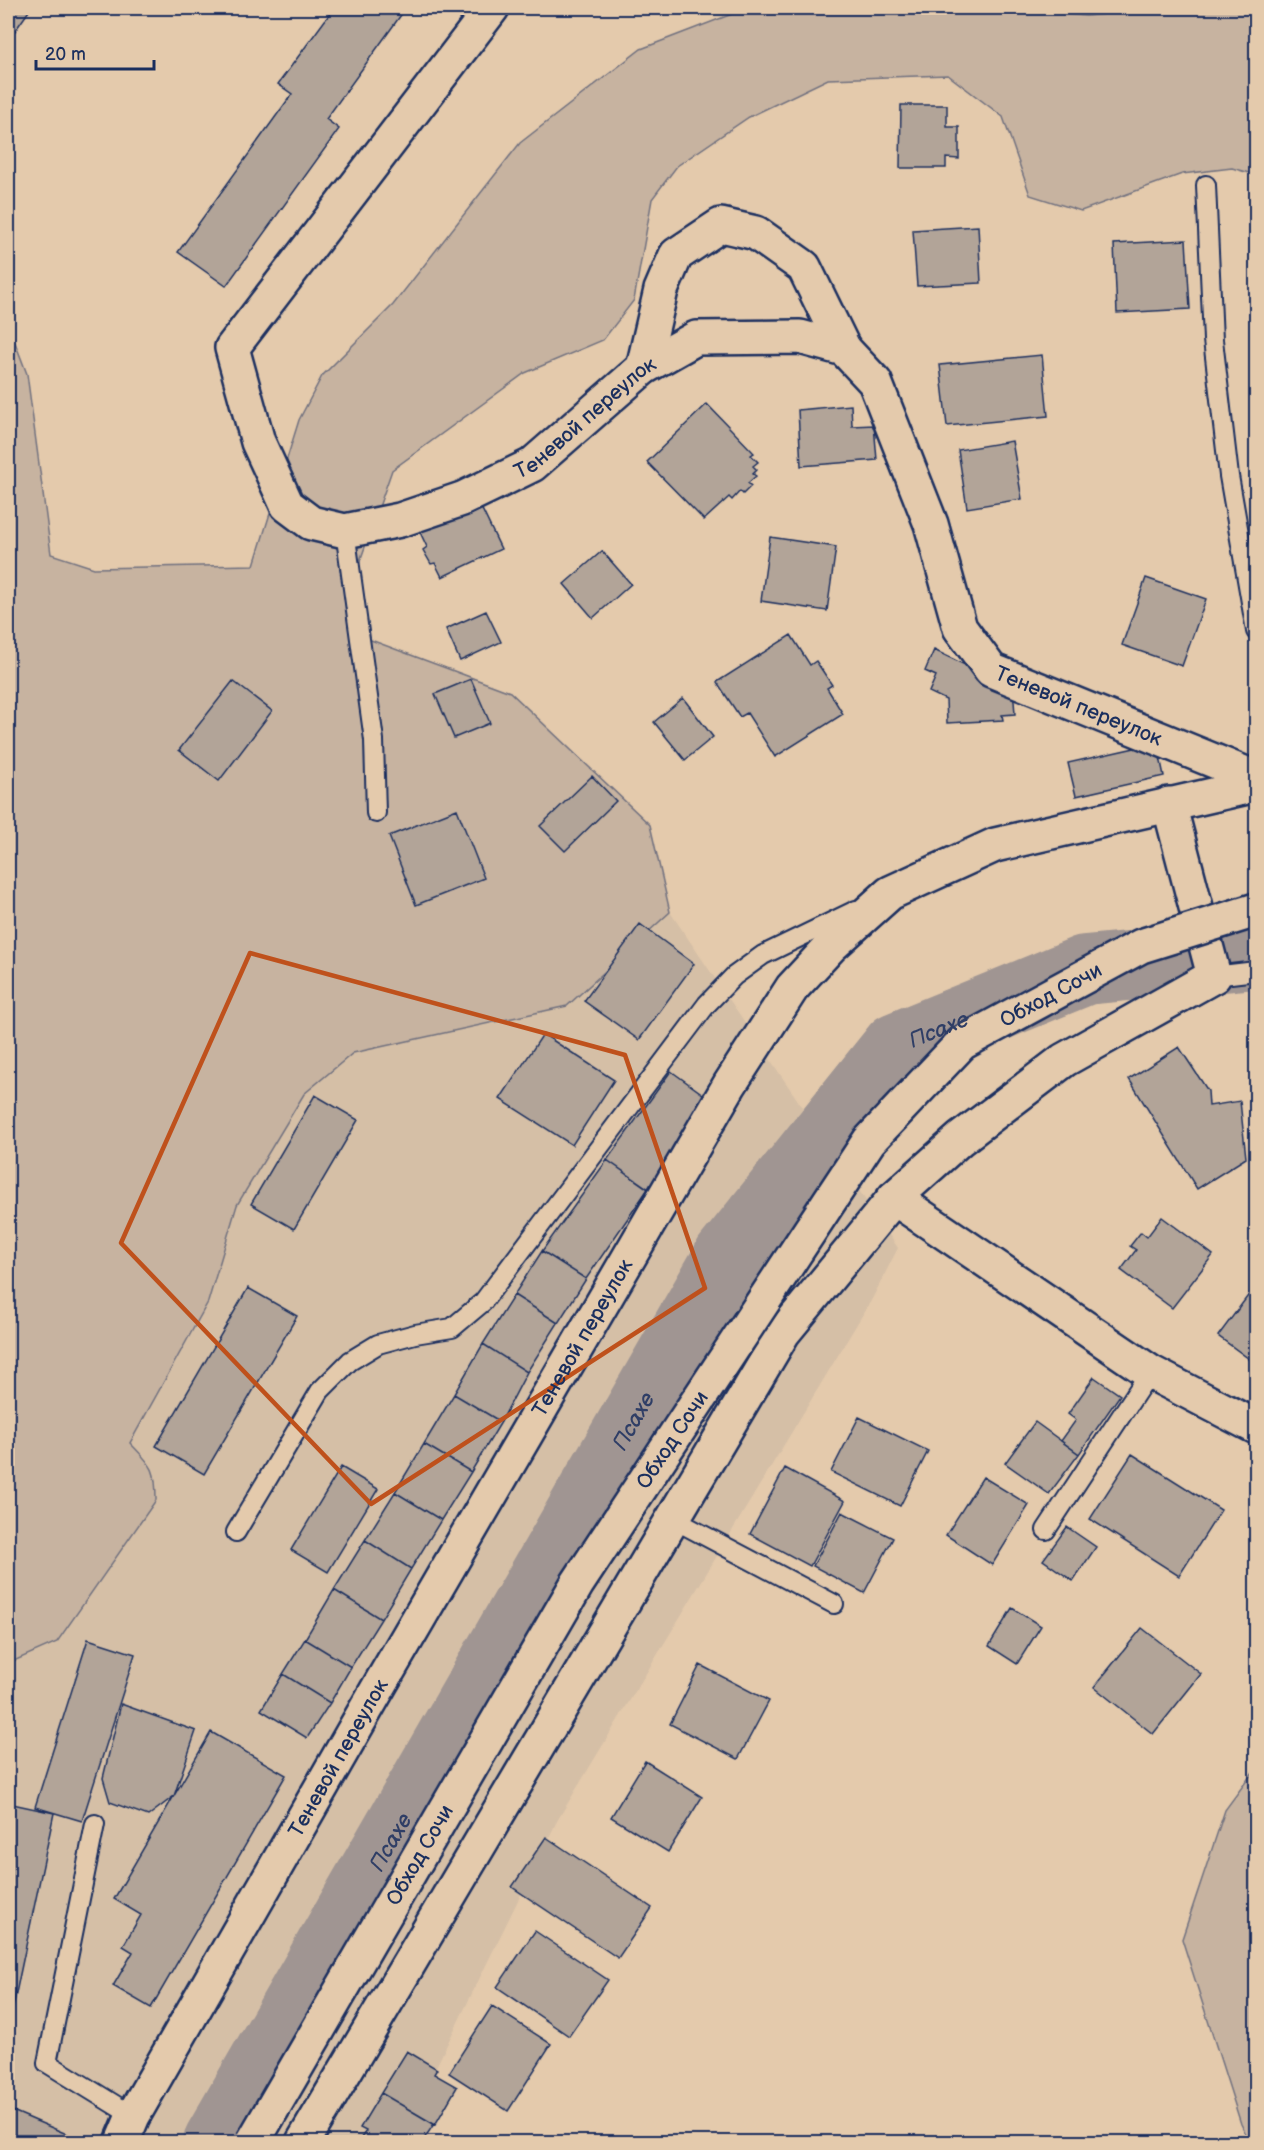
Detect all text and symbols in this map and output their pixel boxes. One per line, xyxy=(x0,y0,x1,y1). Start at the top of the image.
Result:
scale bar xyxy=(36,33,154,71)
text: 20 m xyxy=(45,44,86,65)
street label: Теневой переулок xyxy=(510,351,660,484)
street label: Теневой переулок xyxy=(991,661,1166,751)
street label: Обход Сочи xyxy=(995,957,1106,1033)
water label: Псахе xyxy=(905,1005,973,1054)
street label: Теневой переулок xyxy=(527,1254,638,1421)
street label: Обход Сочи xyxy=(631,1386,713,1494)
water label: Псахе xyxy=(606,1387,661,1455)
street label: Теневой переулок xyxy=(283,1674,393,1841)
street label: Обход Сочи xyxy=(381,1800,459,1910)
water label: Псахе xyxy=(364,1808,419,1876)

